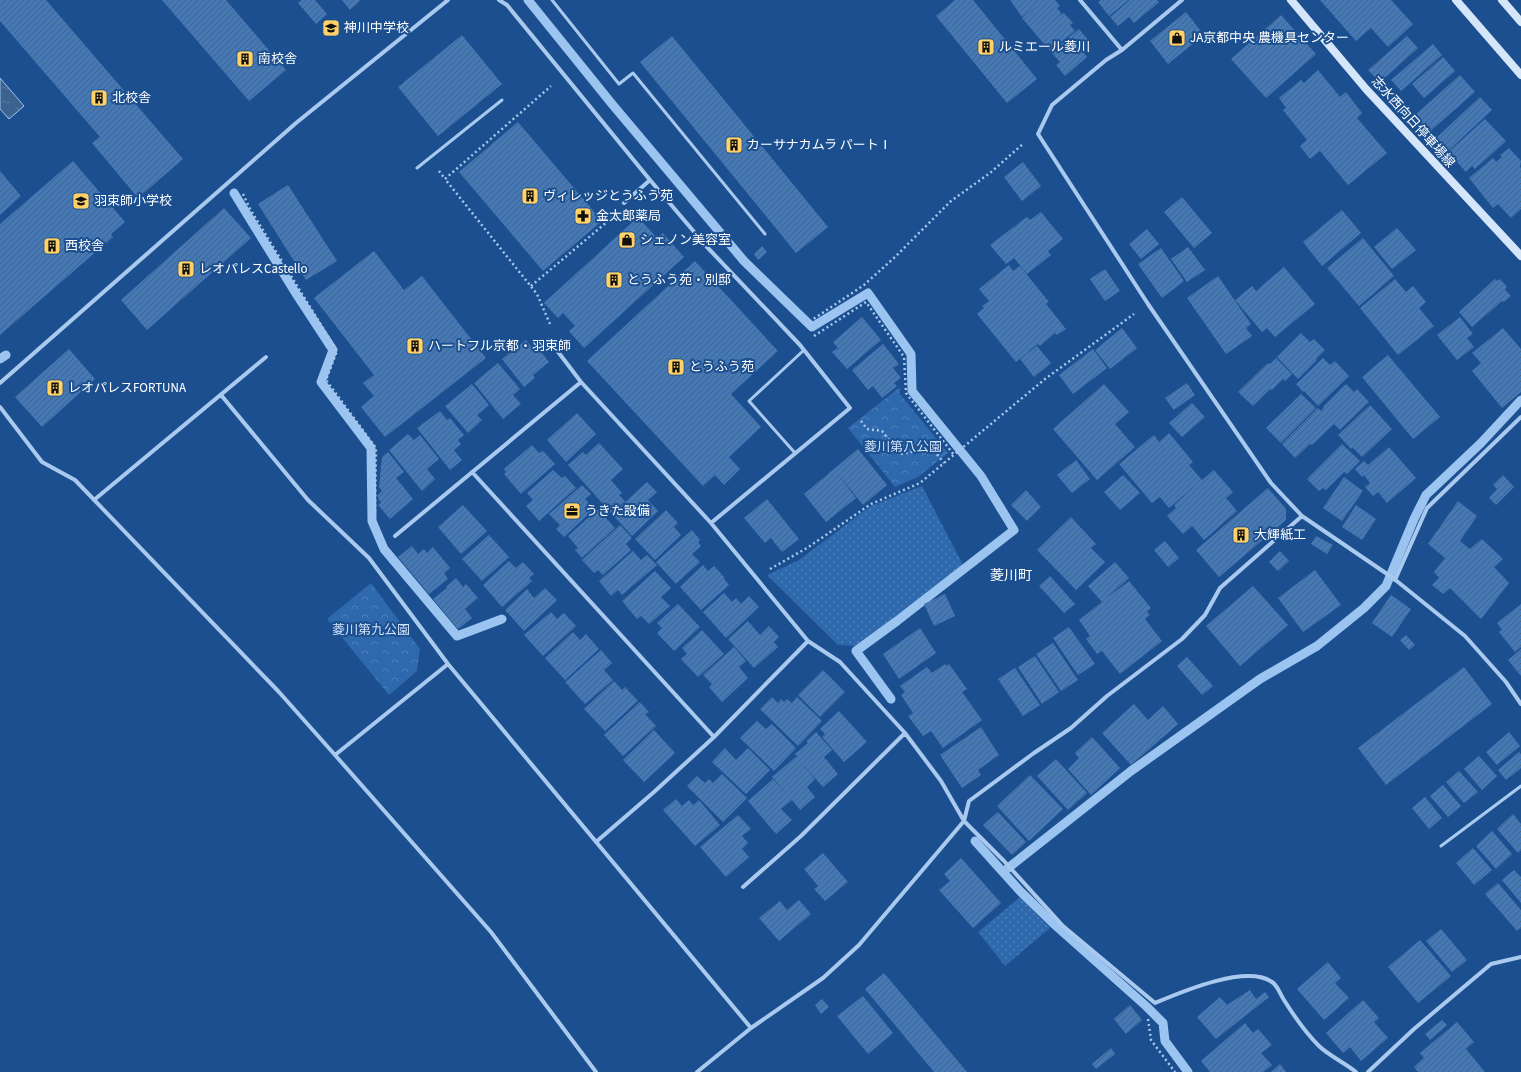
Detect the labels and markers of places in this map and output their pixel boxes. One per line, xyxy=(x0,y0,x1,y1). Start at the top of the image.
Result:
school or university icon: 神川中学校 xyxy=(321,18,341,38)
place label: 神川中学校 xyxy=(344,19,409,37)
shop icon: JA京都中央 農機具センター xyxy=(1167,28,1187,48)
place label: JA京都中央 農機具センター xyxy=(1190,29,1349,47)
building icon: ルミエール菱川 xyxy=(976,37,996,57)
place label: ルミエール菱川 xyxy=(999,38,1090,56)
building icon: 南校舎 xyxy=(235,49,255,69)
place label: 南校舎 xyxy=(258,50,297,68)
building icon: 北校舎 xyxy=(89,88,109,108)
place label: 北校舎 xyxy=(112,89,151,107)
building icon: カーサナカムラ パートⅠ xyxy=(724,135,744,155)
place label: カーサナカムラ パートⅠ xyxy=(747,136,892,154)
building icon: ヴィレッジとうふう苑 xyxy=(520,186,540,206)
place label: ヴィレッジとうふう苑 xyxy=(543,187,673,205)
school or university icon: 羽束師小学校 xyxy=(71,191,91,211)
place label: 羽束師小学校 xyxy=(94,192,172,210)
pharmacy icon: 金太郎薬局 xyxy=(573,206,593,226)
place label: 金太郎薬局 xyxy=(596,207,661,225)
shop icon: シェノン美容室 xyxy=(617,230,637,250)
place label: シェノン美容室 xyxy=(640,231,731,249)
building icon: 西校舎 xyxy=(42,236,62,256)
place label: 西校舎 xyxy=(65,237,104,255)
building icon: レオパレスCastello xyxy=(176,259,196,279)
place label: レオパレスCastello xyxy=(199,260,308,278)
building icon: とうふう苑・別邸 xyxy=(604,270,624,290)
place label: とうふう苑・別邸 xyxy=(627,271,731,289)
building icon: ハートフル京都・羽束師 xyxy=(405,336,425,356)
place label: ハートフル京都・羽束師 xyxy=(428,337,571,355)
building icon: とうふう苑 xyxy=(666,357,686,377)
place label: とうふう苑 xyxy=(689,358,754,376)
building icon: レオパレスFORTUNA xyxy=(45,378,65,398)
place label: レオパレスFORTUNA xyxy=(68,379,187,397)
office icon: うきた設備 xyxy=(562,501,582,521)
place label: うきた設備 xyxy=(585,502,650,520)
building icon: 大輝紙工 xyxy=(1231,525,1251,545)
place label: 大輝紙工 xyxy=(1254,526,1306,544)

